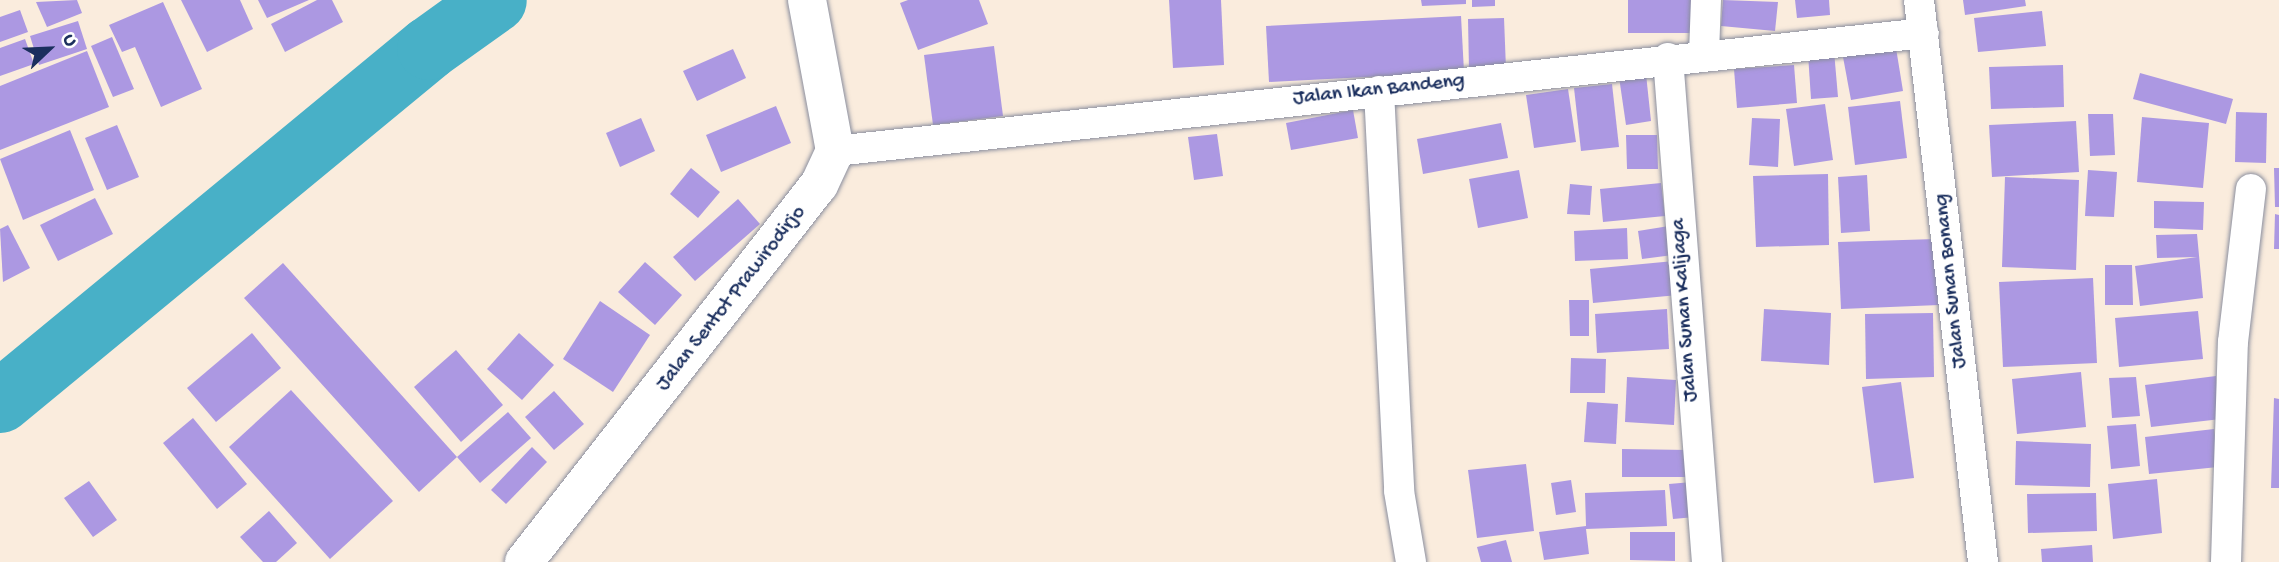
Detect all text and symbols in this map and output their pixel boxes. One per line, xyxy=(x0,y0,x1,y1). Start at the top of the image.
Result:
north arrow xyxy=(14,14,84,84)
text: U xyxy=(56,31,82,50)
street label: Jalan Ikan Bandeng xyxy=(1292,69,1466,113)
street label: Jalan Sunan Bonang xyxy=(1930,192,1974,370)
street label: Jalan Sentot Prawirodirjo xyxy=(652,201,812,397)
street label: Jalan Sunan Kalijaga xyxy=(1667,217,1705,403)

